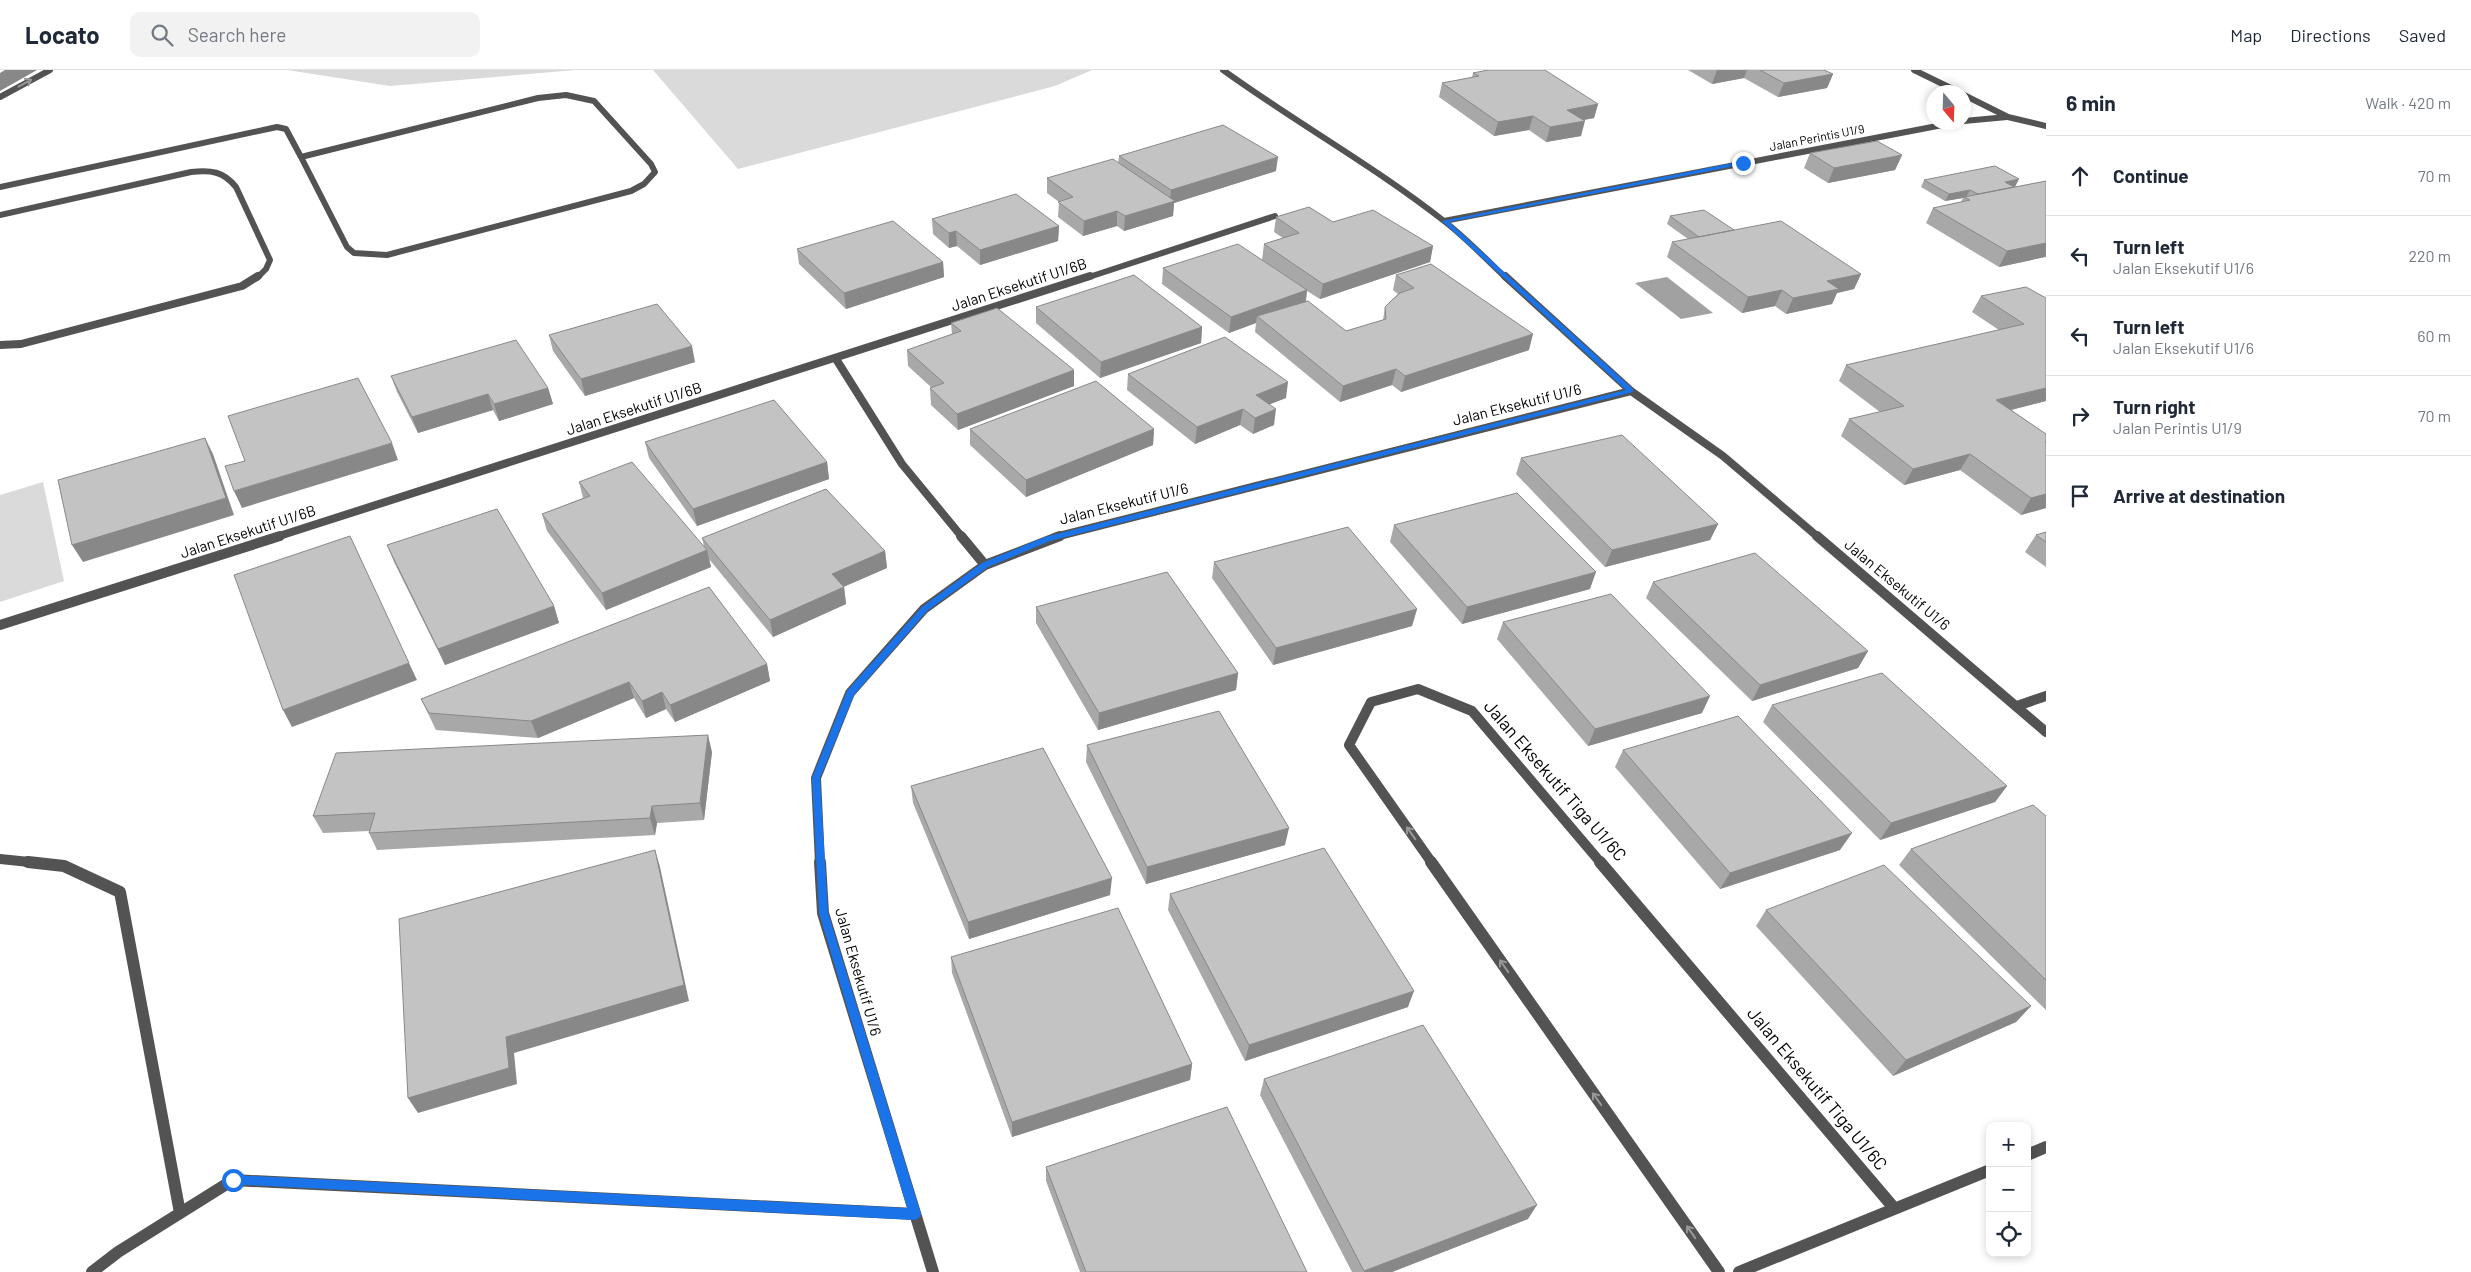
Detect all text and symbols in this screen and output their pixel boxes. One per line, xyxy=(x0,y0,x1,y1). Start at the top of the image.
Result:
search box xyxy=(130,12,480,57)
text: Locato xyxy=(25,20,100,49)
icon: search xyxy=(148,21,176,49)
text: Search here xyxy=(188,23,286,46)
text: Map xyxy=(2230,24,2262,46)
text: Directions xyxy=(2290,24,2371,46)
text: Saved xyxy=(2399,24,2446,46)
one-way arrow xyxy=(17,78,32,88)
north arrow xyxy=(1926,85,1971,130)
text: 6 min xyxy=(2066,90,2116,115)
text: Walk · 420 m xyxy=(2365,93,2451,112)
street label: Jalan Perintis U1/9 xyxy=(1768,121,1866,153)
route end xyxy=(1732,152,1755,175)
icon: ahead xyxy=(2066,162,2094,190)
text: Continue xyxy=(2113,164,2189,187)
text: 70 m xyxy=(2418,166,2451,185)
text: Turn left xyxy=(2113,235,2184,258)
icon: left xyxy=(2066,242,2094,270)
text: 220 m xyxy=(2408,246,2451,265)
street label: Jalan Eksekutif U1/6B xyxy=(949,254,1089,314)
text: Jalan Eksekutif U1/6 xyxy=(2113,258,2254,277)
text: Turn left xyxy=(2113,315,2184,338)
icon: left xyxy=(2066,322,2094,350)
text: 60 m xyxy=(2417,326,2451,345)
text: Jalan Eksekutif U1/6 xyxy=(2113,338,2254,357)
street label: Jalan Eksekutif U1/6B xyxy=(564,378,704,438)
street label: Jalan Eksekutif U1/6 xyxy=(1450,379,1583,429)
text: Turn right xyxy=(2113,395,2195,418)
icon: right xyxy=(2066,402,2094,430)
text: 70 m xyxy=(2418,406,2451,425)
text: Jalan Perintis U1/9 xyxy=(2113,418,2242,437)
street label: Jalan Eksekutif U1/6 xyxy=(1057,478,1190,528)
icon: arrive xyxy=(2066,482,2094,510)
text: Arrive at destination xyxy=(2113,484,2285,507)
street label: Jalan Eksekutif U1/6B xyxy=(178,501,318,561)
street label: Jalan Eksekutif U1/6 xyxy=(1841,535,1954,634)
street label: Jalan Eksekutif Tiga U1/6C xyxy=(1480,695,1632,865)
one-way arrow xyxy=(1406,826,1416,840)
street label: Jalan Eksekutif U1/6 xyxy=(832,906,886,1038)
one-way arrow xyxy=(1499,959,1509,973)
street label: Jalan Eksekutif Tiga U1/6C xyxy=(1743,1002,1893,1175)
one-way arrow xyxy=(1592,1093,1602,1107)
map controls xyxy=(1986,1122,2031,1257)
button: + xyxy=(1986,1122,2031,1167)
button: − xyxy=(1986,1167,2031,1212)
route start xyxy=(222,1169,245,1192)
button: locate xyxy=(1986,1212,2031,1257)
one-way arrow xyxy=(1686,1225,1696,1239)

